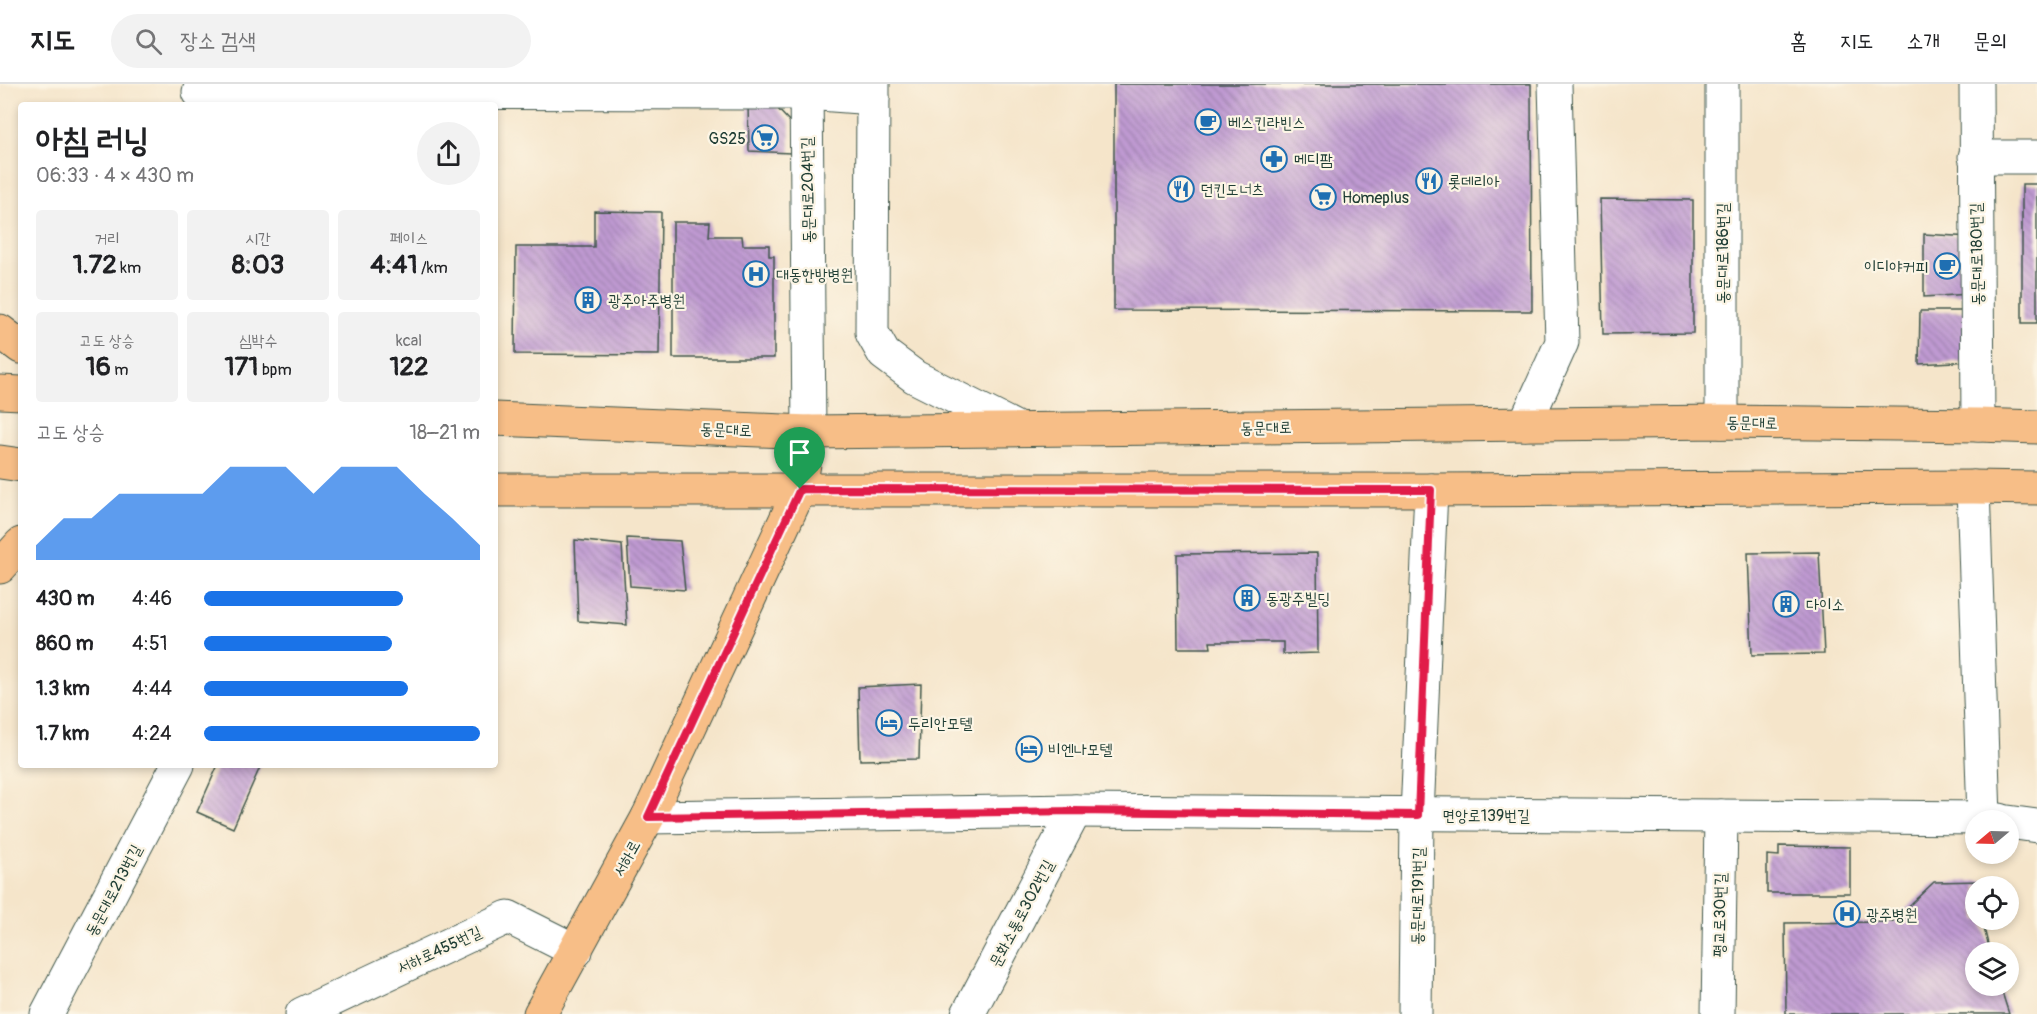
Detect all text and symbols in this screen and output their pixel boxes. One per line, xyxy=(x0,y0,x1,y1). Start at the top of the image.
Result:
search box xyxy=(111,14,531,68)
text: 지도 xyxy=(30,23,75,58)
icon: search xyxy=(132,25,165,58)
text: 장소 검색 xyxy=(180,27,256,55)
text: 홈 xyxy=(1790,28,1807,55)
text: 지도 xyxy=(1840,28,1873,55)
text: 소개 xyxy=(1906,28,1940,55)
text: 문의 xyxy=(1973,28,2007,55)
cafe icon: 베스킨라빈스 xyxy=(1193,107,1223,137)
place label: 베스킨라빈스 xyxy=(1228,113,1305,133)
text: 아침 러닝 xyxy=(36,120,149,161)
button: share xyxy=(417,122,480,185)
supermarket icon: GS25 xyxy=(750,123,780,153)
place label: GS25 xyxy=(708,129,746,149)
street label: 동문대로204번길 xyxy=(797,136,819,243)
pharmacy icon: 메디팜 xyxy=(1259,144,1289,174)
place label: 메디팜 xyxy=(1294,150,1333,170)
text: 06:33 · 4 × 430 m xyxy=(36,163,194,188)
restaurant icon: 롯데리아 xyxy=(1414,166,1444,196)
place label: 롯데리아 xyxy=(1448,172,1500,192)
restaurant icon: 던킨도너츠 xyxy=(1166,174,1196,204)
place label: 던킨도너츠 xyxy=(1200,180,1264,200)
supermarket icon: Homeplus xyxy=(1308,182,1338,212)
place label: Homeplus xyxy=(1342,188,1409,208)
street label: 동문대로186번길 xyxy=(1713,202,1733,303)
street label: 동문대로180번길 xyxy=(1966,202,1988,305)
text: 거리 xyxy=(94,229,120,249)
text: 시간 xyxy=(245,229,271,249)
text: 페이스 xyxy=(390,229,428,249)
text: 1.72 xyxy=(73,249,117,281)
text: 8:03 xyxy=(232,249,284,281)
text: 4:41 xyxy=(370,249,418,281)
cafe icon: 이디야커피 xyxy=(1932,251,1962,281)
place label: 이디야커피 xyxy=(1864,257,1928,277)
text: km xyxy=(117,258,141,278)
text: /km xyxy=(418,258,448,278)
hospital icon: 대동한방병원 xyxy=(741,259,771,289)
place label: 대동한방병원 xyxy=(776,265,853,285)
building icon: 광주아주병원 xyxy=(573,285,603,315)
place label: 광주아주병원 xyxy=(608,291,685,311)
text: 고도 상승 xyxy=(80,331,134,351)
text: 심박수 xyxy=(239,331,277,351)
text: kcal xyxy=(396,331,422,351)
text: 16 xyxy=(86,351,111,383)
text: 171 xyxy=(224,351,259,383)
text: 122 xyxy=(389,351,429,383)
text: m xyxy=(111,360,129,380)
text: bpm xyxy=(259,360,292,380)
street label: 동문대로 xyxy=(1726,413,1778,433)
street label: 동문대로 xyxy=(1240,418,1292,438)
street label: 동문대로 xyxy=(700,419,752,441)
text: 고도 상승 xyxy=(36,420,105,445)
text: 18–21 m xyxy=(409,420,480,445)
pin xyxy=(774,427,825,489)
icon: arrive xyxy=(783,436,816,469)
building icon: 동광주빌딩 xyxy=(1232,583,1262,613)
text: 430 m xyxy=(36,586,95,611)
text: 4:46 xyxy=(132,586,172,611)
place label: 동광주빌딩 xyxy=(1266,589,1330,609)
building icon: 다이소 xyxy=(1771,589,1801,619)
place label: 다이소 xyxy=(1806,595,1845,615)
text: 860 m xyxy=(36,631,93,656)
text: 4:51 xyxy=(132,631,168,656)
text: 1.3 km xyxy=(36,676,90,701)
text: 4:44 xyxy=(132,676,172,701)
hotel icon: 두리안모텔 xyxy=(874,708,904,738)
place label: 두리안모텔 xyxy=(908,714,973,734)
text: 1.7 km xyxy=(36,721,89,746)
text: 4:24 xyxy=(132,721,172,746)
hotel icon: 비엔나모텔 xyxy=(1014,734,1044,764)
place label: 비엔나모텔 xyxy=(1048,740,1113,760)
street label: 면앙로139번길 xyxy=(1442,806,1530,826)
north arrow xyxy=(1965,810,2019,864)
map controls xyxy=(1965,810,2019,996)
street label: 서하로 xyxy=(609,837,645,880)
street label: 동문대로213번길 xyxy=(81,841,147,940)
street label: 동문대로191번길 xyxy=(1407,847,1429,945)
street label: 문화소통로302번길 xyxy=(985,856,1059,971)
street label: 평교로30번길 xyxy=(1709,873,1731,957)
button: locate xyxy=(1965,876,2019,930)
hospital icon: 광주병원 xyxy=(1832,899,1862,929)
place label: 광주병원 xyxy=(1866,905,1918,925)
street label: 서하로455번길 xyxy=(394,922,485,978)
button: layers xyxy=(1965,942,2019,996)

